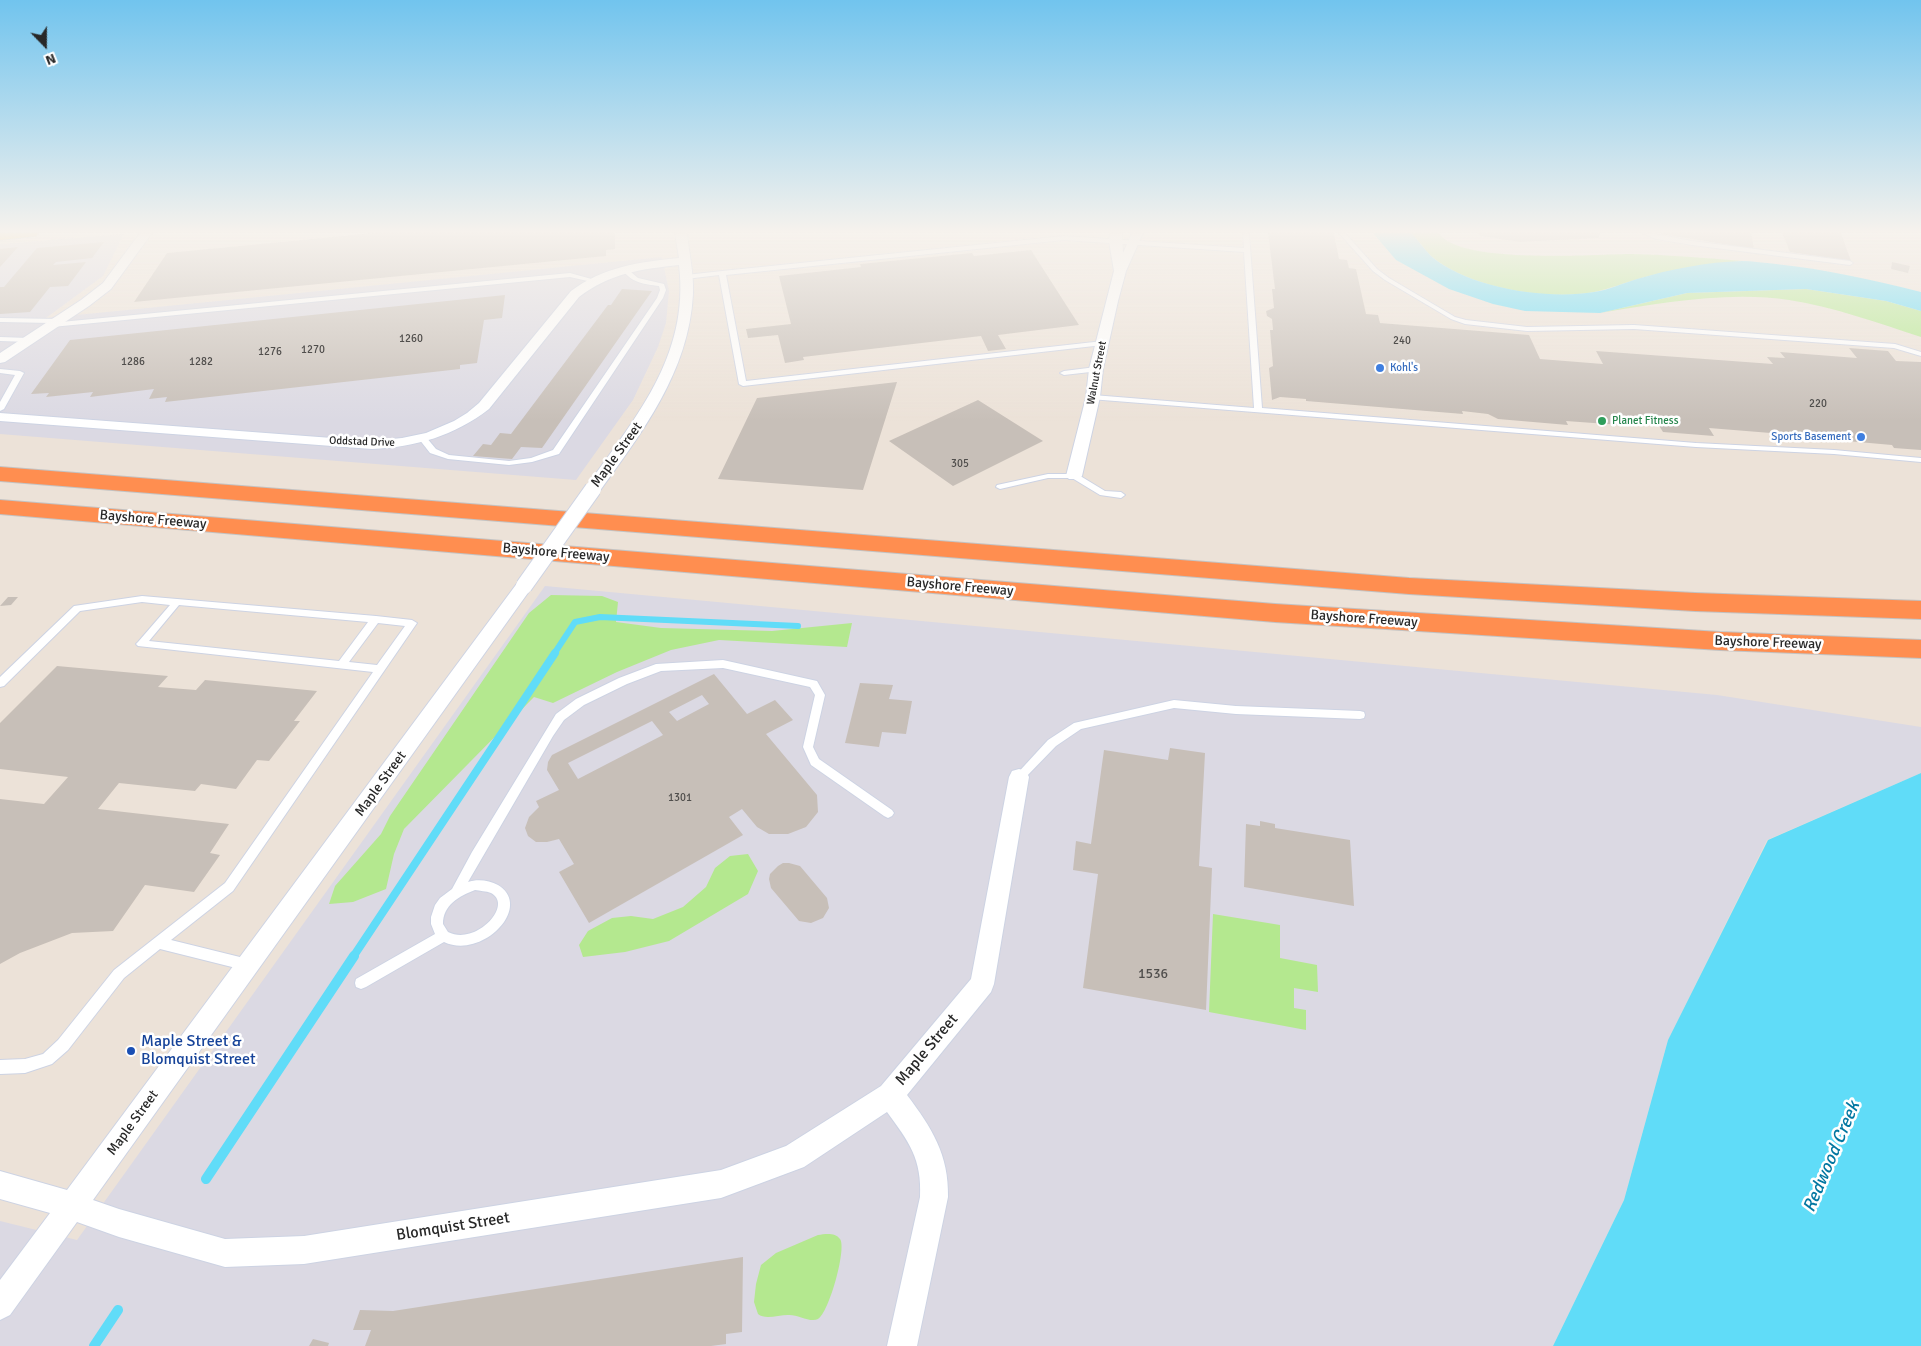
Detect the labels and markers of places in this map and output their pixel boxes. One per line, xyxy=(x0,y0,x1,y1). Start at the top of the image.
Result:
place label: Kohl's xyxy=(1390,361,1418,375)
marker: Kohl's xyxy=(1374,362,1386,374)
place label: Planet Fitness xyxy=(1612,414,1678,428)
marker: Planet Fitness xyxy=(1596,415,1608,427)
place label: Sports Basement xyxy=(1771,430,1851,444)
marker: Sports Basement xyxy=(1855,431,1867,443)
place label: Maple Street & Blomquist Street xyxy=(141,1032,256,1070)
marker: Maple Street & Blomquist Street xyxy=(125,1045,137,1057)

